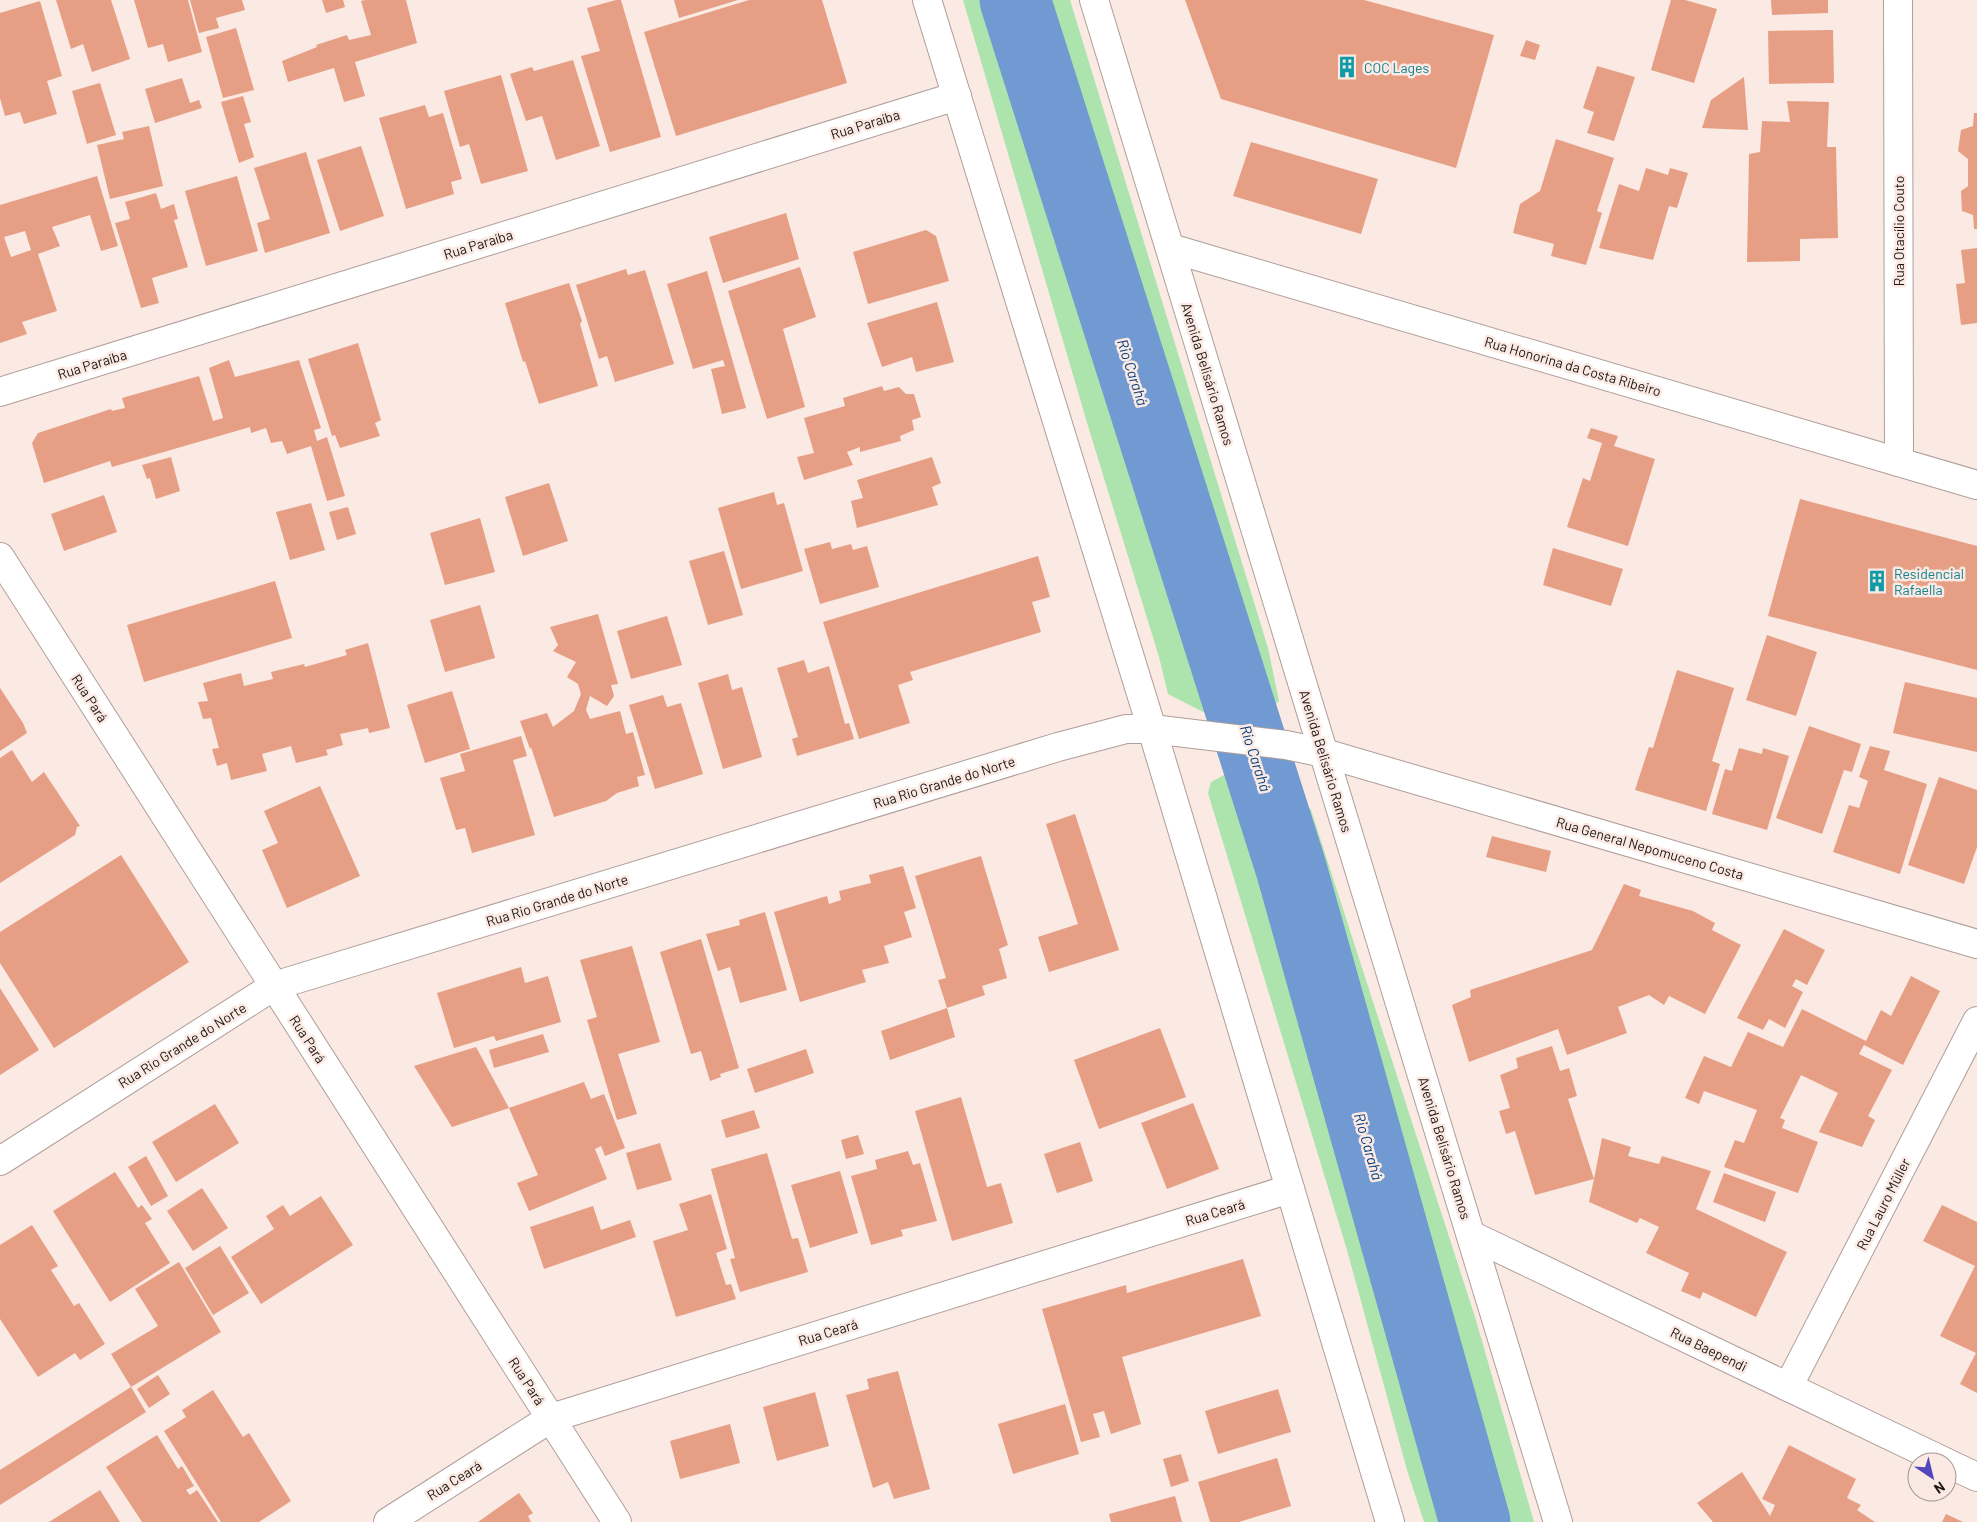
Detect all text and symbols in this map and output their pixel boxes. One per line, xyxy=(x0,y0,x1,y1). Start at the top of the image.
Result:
building icon: COC Lages xyxy=(1334,54,1360,80)
place label: COC Lages xyxy=(1364,59,1429,76)
street label: Rua Paraíba xyxy=(828,105,902,143)
street label: Rua Otacílio Couto xyxy=(1890,176,1907,286)
street label: Rua Paraíba xyxy=(441,225,515,263)
street label: Avenida Belisário Ramos xyxy=(1178,301,1238,448)
street label: Rua Honorina da Costa Ribeiro xyxy=(1483,333,1663,399)
water label: Rio Carahá xyxy=(1114,337,1152,408)
street label: Rua Paraíba xyxy=(55,345,129,383)
place label: Residencial Rafaella xyxy=(1894,565,1964,598)
building icon: Residencial Rafaella xyxy=(1864,568,1890,594)
street label: Rua Pará xyxy=(68,671,112,725)
street label: Avenida Belisário Ramos xyxy=(1296,688,1356,835)
water label: Rio Carahá xyxy=(1237,723,1275,794)
street label: Rua Rio Grande do Norte xyxy=(871,752,1017,812)
street label: Rua General Nepomuceno Costa xyxy=(1554,813,1746,883)
street label: Rua Rio Grande do Norte xyxy=(484,870,630,930)
street label: Rua Rio Grande do Norte xyxy=(115,999,249,1091)
street label: Rua Pará xyxy=(286,1012,330,1066)
street label: Avenida Belisário Ramos xyxy=(1415,1075,1475,1222)
water label: Rio Carahá xyxy=(1351,1111,1387,1182)
street label: Rua Lauro Müller xyxy=(1853,1155,1913,1253)
street label: Rua Ceará xyxy=(1183,1195,1247,1229)
street label: Rua Ceará xyxy=(796,1315,860,1349)
street label: Rua Baependi xyxy=(1668,1323,1750,1375)
street label: Rua Pará xyxy=(505,1354,549,1408)
north arrow xyxy=(1907,1452,1957,1502)
street label: Rua Ceará xyxy=(424,1457,484,1503)
text: N xyxy=(1931,1478,1948,1498)

